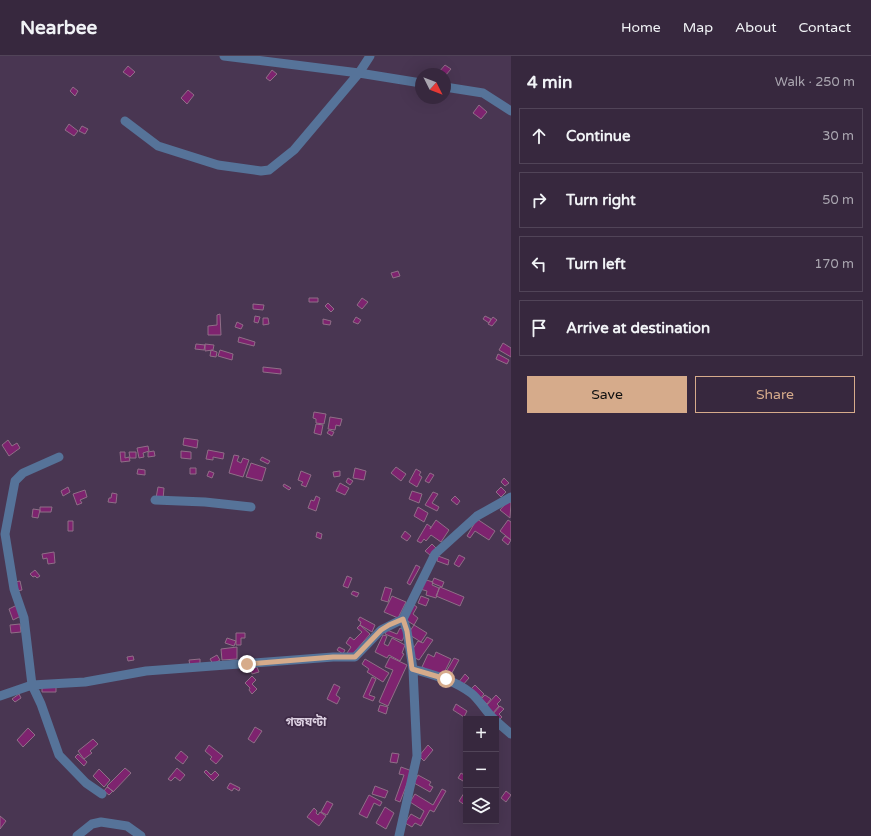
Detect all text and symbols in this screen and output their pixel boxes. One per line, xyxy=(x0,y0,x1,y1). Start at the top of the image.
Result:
text: Nearbee xyxy=(20,17,97,39)
text: Home xyxy=(621,19,661,36)
text: Map xyxy=(683,19,713,36)
text: About xyxy=(735,19,777,36)
text: Contact xyxy=(799,19,851,36)
north arrow xyxy=(415,68,451,104)
text: 4 min xyxy=(527,72,572,93)
text: Walk · 250 m xyxy=(775,74,855,90)
icon: ahead xyxy=(528,125,550,147)
text: Continue xyxy=(566,127,630,145)
text: 30 m xyxy=(822,128,854,144)
icon: right xyxy=(528,189,550,211)
text: Turn right xyxy=(566,191,636,209)
text: 50 m xyxy=(822,192,854,208)
icon: left xyxy=(528,253,550,275)
text: Turn left xyxy=(566,255,626,273)
text: 170 m xyxy=(814,256,854,272)
icon: arrive xyxy=(528,317,550,339)
text: Arrive at destination xyxy=(566,319,710,337)
button: Save xyxy=(527,376,687,413)
button: Share xyxy=(695,376,855,413)
route end xyxy=(238,655,256,673)
route start xyxy=(437,670,455,688)
district label: গজঘণ্টা xyxy=(286,714,327,729)
map controls xyxy=(463,716,499,824)
button: + xyxy=(463,716,499,752)
button: − xyxy=(463,752,499,788)
button: layers xyxy=(463,788,499,824)

